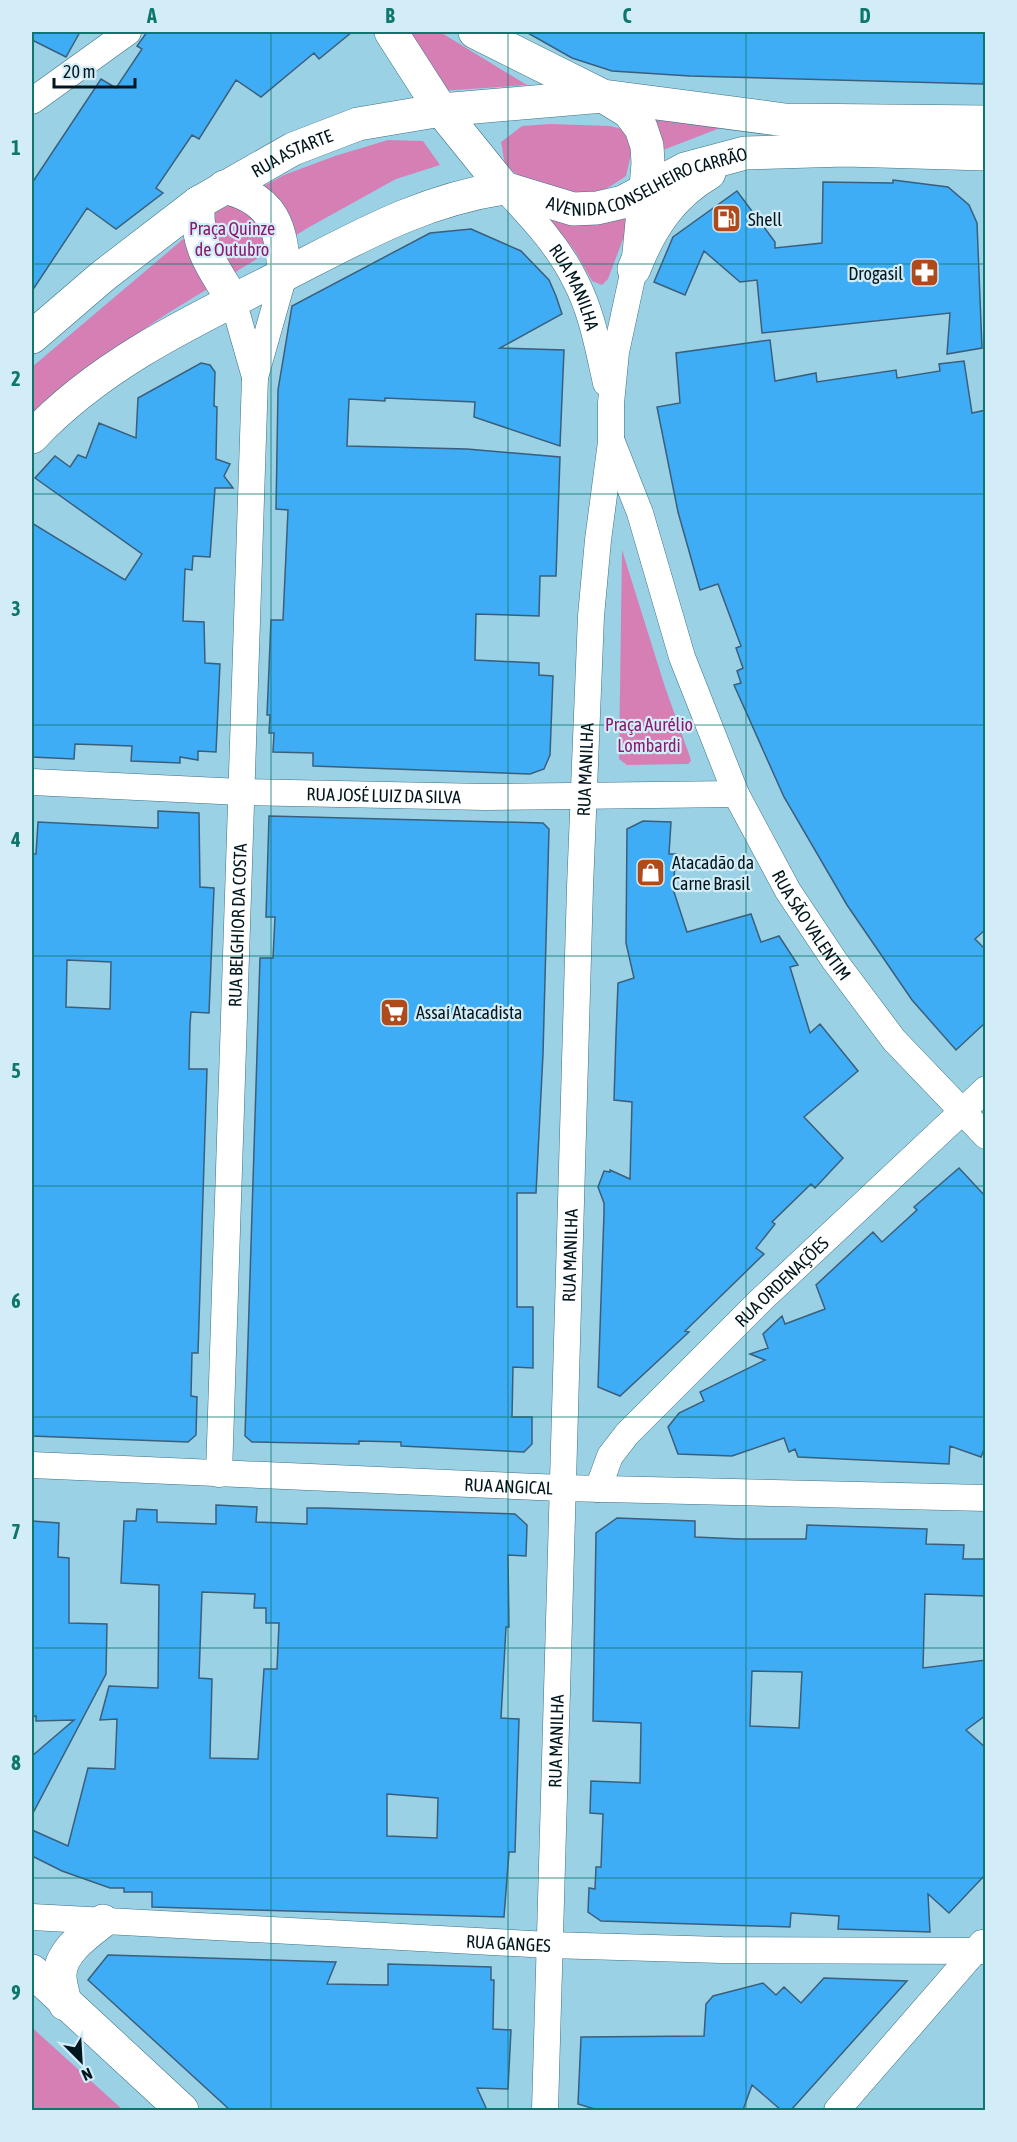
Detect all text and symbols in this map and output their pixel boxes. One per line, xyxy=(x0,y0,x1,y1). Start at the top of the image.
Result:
text: A xyxy=(146,4,157,27)
text: B xyxy=(385,4,395,27)
text: C xyxy=(623,4,632,27)
text: D xyxy=(859,4,871,27)
scale bar xyxy=(54,51,135,89)
text: 20 m xyxy=(63,61,95,82)
street label: RUA ASTARTE xyxy=(247,124,336,181)
text: 1 xyxy=(11,136,21,159)
street label: AVENIDA CONSELHEIRO CARRÃO xyxy=(544,142,749,220)
fuel station icon: Shell xyxy=(711,203,743,235)
place label: Shell xyxy=(748,209,782,230)
park label: Praça Quinze de Outubro xyxy=(189,218,275,260)
street label: RUA MANILHA xyxy=(545,240,604,332)
pharmacy icon: Drogasil xyxy=(908,257,940,289)
place label: Drogasil xyxy=(848,263,903,284)
text: 2 xyxy=(11,367,21,390)
text: 3 xyxy=(11,597,21,620)
park label: Praça Aurélio Lombardi xyxy=(605,714,693,756)
street label: RUA MANILHA xyxy=(572,722,597,817)
street label: RUA JOSÉ LUIZ DA SILVA xyxy=(306,783,461,807)
text: 4 xyxy=(10,828,21,851)
street label: RUA BELGHIOR DA COSTA xyxy=(224,843,250,1007)
place label: Atacadão da Carne Brasil xyxy=(672,852,754,894)
shop icon: Atacadão da Carne Brasil xyxy=(635,856,667,888)
street label: RUA SÃO VALENTIM xyxy=(768,866,856,984)
supermarket icon: Assaí Atacadista xyxy=(379,996,411,1028)
place label: Assaí Atacadista xyxy=(416,1002,523,1023)
text: 5 xyxy=(11,1059,21,1082)
street label: RUA MANILHA xyxy=(558,1208,581,1302)
street label: RUA ORDENAÇÕES xyxy=(730,1232,833,1331)
text: 6 xyxy=(11,1289,21,1312)
street label: RUA ANGICAL xyxy=(464,1473,553,1498)
text: 7 xyxy=(11,1520,21,1543)
street label: RUA MANILHA xyxy=(544,1694,567,1788)
text: 8 xyxy=(11,1751,21,1774)
street label: RUA GANGES xyxy=(465,1930,552,1956)
text: 9 xyxy=(11,1981,21,2004)
north arrow xyxy=(51,2031,111,2091)
text: N xyxy=(79,2065,95,2085)

